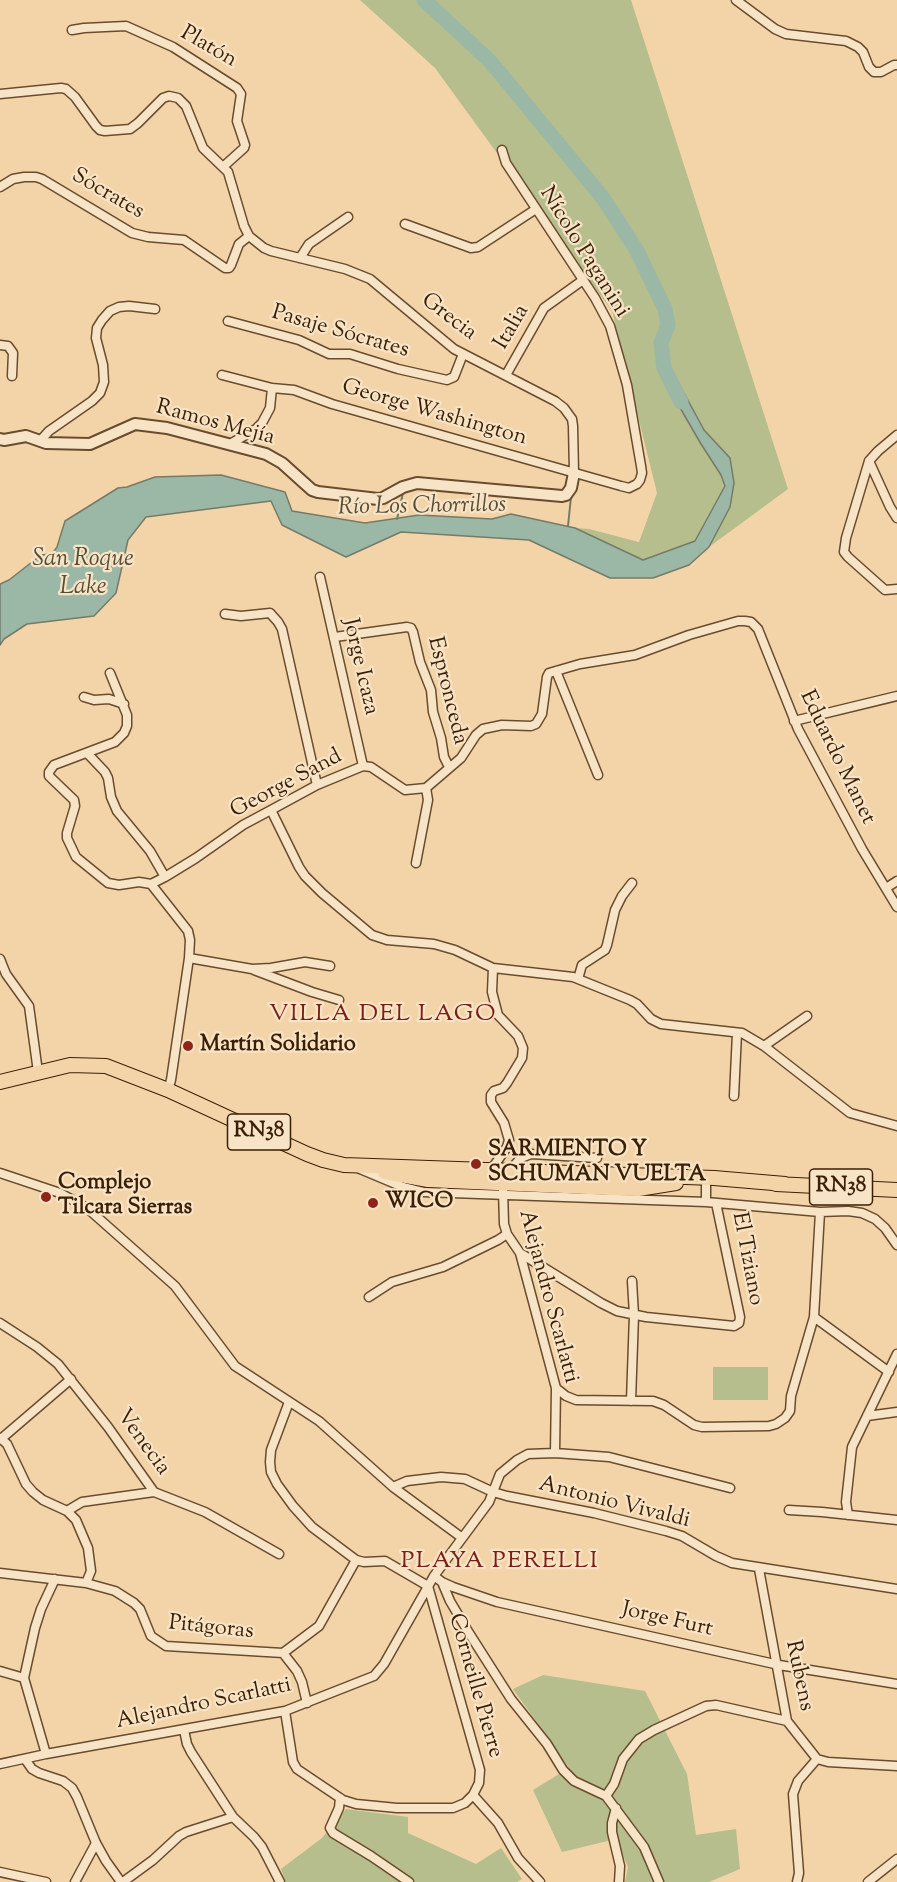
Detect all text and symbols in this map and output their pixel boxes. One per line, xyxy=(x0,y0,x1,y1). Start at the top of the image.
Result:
street label: Platón xyxy=(175,21,241,75)
street label: Sócrates xyxy=(66,164,148,226)
street label: Nícolo Paganini xyxy=(532,183,634,323)
street label: Grecia xyxy=(415,289,481,347)
street label: Pasaje Sócrates xyxy=(268,301,412,365)
street label: Italia xyxy=(490,301,536,355)
street label: George Washington xyxy=(338,375,530,453)
street label: Ramos Mejía xyxy=(153,395,277,453)
water label: Río Los Chorrillos xyxy=(338,492,506,524)
water label: San Roque Lake xyxy=(32,547,134,603)
street label: Jorge Icaza xyxy=(335,616,383,718)
street label: Espronceda xyxy=(420,634,472,748)
street label: Eduardo Manet xyxy=(792,687,880,829)
street label: George Sand xyxy=(227,745,347,825)
district label: VILLA DEL LAGO xyxy=(269,1002,497,1030)
place label: Martín Solidario xyxy=(200,1033,356,1059)
marker: Martín Solidario xyxy=(181,1039,195,1053)
road number: RN38 xyxy=(228,1114,290,1150)
place label: SARMIENTO Y SCHUMAN VUELTA xyxy=(488,1138,706,1190)
marker: SARMIENTO Y SCHUMAN VUELTA xyxy=(469,1157,483,1171)
road number: RN38 xyxy=(810,1169,872,1205)
place label: Complejo Tilcara Sierras xyxy=(58,1171,192,1222)
marker: Complejo Tilcara Sierras xyxy=(39,1190,53,1204)
place label: WICO xyxy=(385,1190,453,1216)
marker: WICO xyxy=(366,1196,380,1210)
street label: Alejandro Scarlatti xyxy=(511,1207,583,1387)
street label: El Tiziano xyxy=(724,1210,768,1308)
street label: Venecia xyxy=(109,1405,175,1481)
street label: Antonio Vivaldi xyxy=(536,1472,692,1536)
district label: PLAYA PERELLI xyxy=(401,1549,599,1577)
street label: Jorge Furt xyxy=(619,1598,715,1644)
street label: Pitágoras xyxy=(167,1611,255,1647)
street label: Corneille Pierre xyxy=(441,1611,507,1761)
street label: Rubens xyxy=(778,1638,818,1714)
street label: Alejandro Scarlatti xyxy=(114,1674,294,1736)

